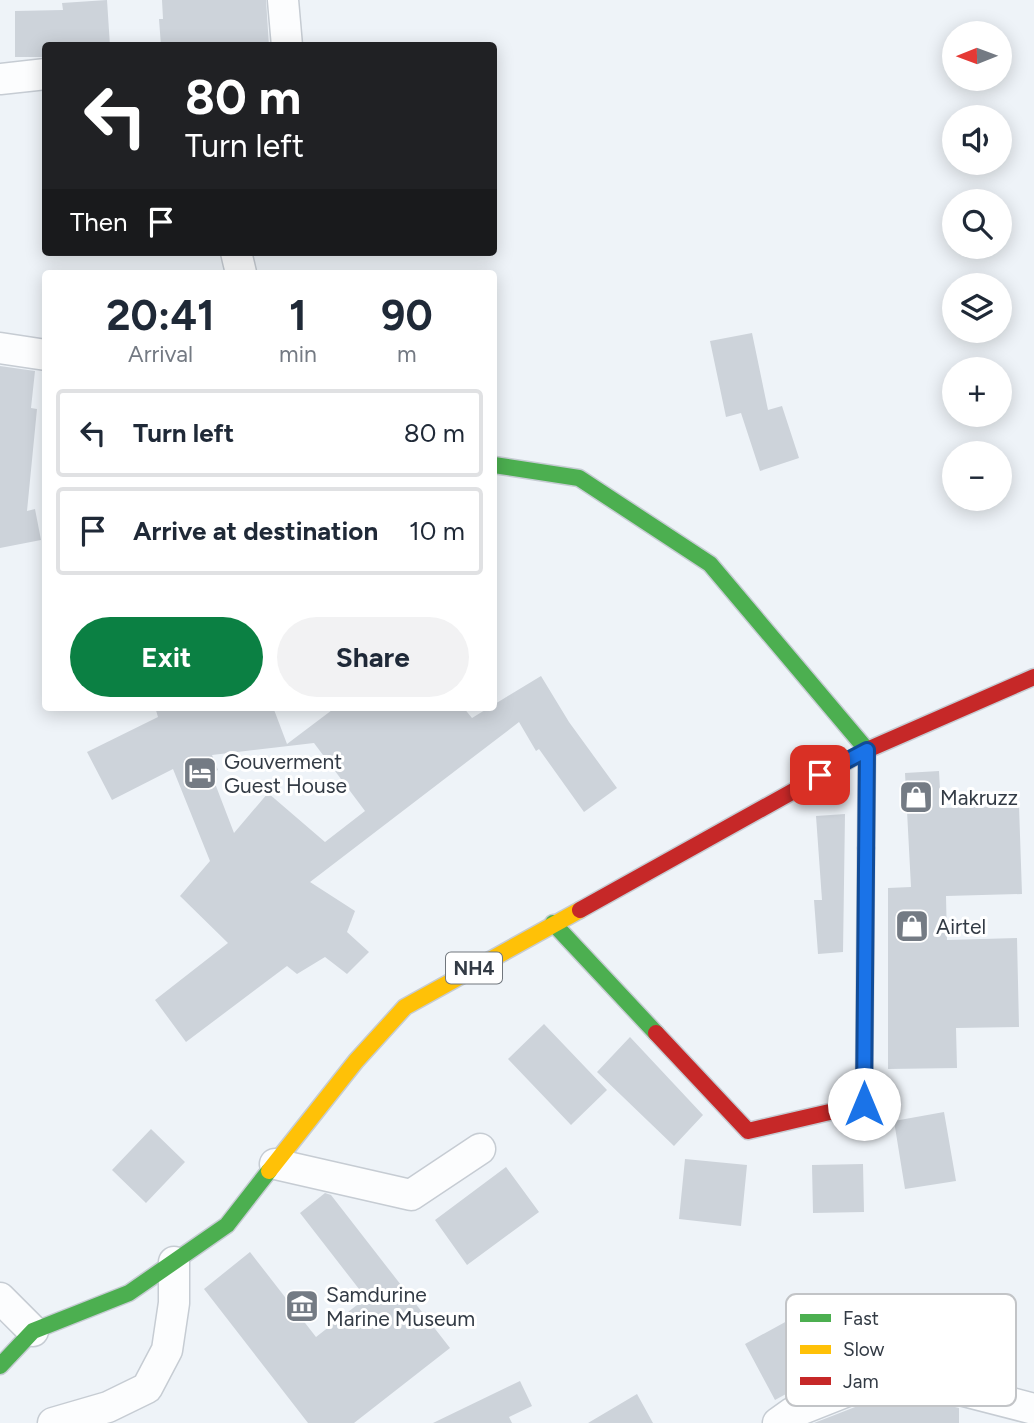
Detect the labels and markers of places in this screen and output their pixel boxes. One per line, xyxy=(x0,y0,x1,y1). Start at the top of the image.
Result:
pin xyxy=(790,745,850,805)
place label: Gouverment Guest House xyxy=(224,749,347,798)
hotel icon: Gouverment Guest House xyxy=(181,754,219,792)
shop icon: Makruzz xyxy=(897,778,935,816)
place label: Makruzz xyxy=(940,785,1018,810)
shop icon: Airtel xyxy=(893,907,931,945)
place label: Airtel xyxy=(936,914,986,939)
place label: Samdurine Marine Museum xyxy=(326,1282,475,1331)
museum icon: Samdurine Marine Museum xyxy=(283,1287,321,1325)

